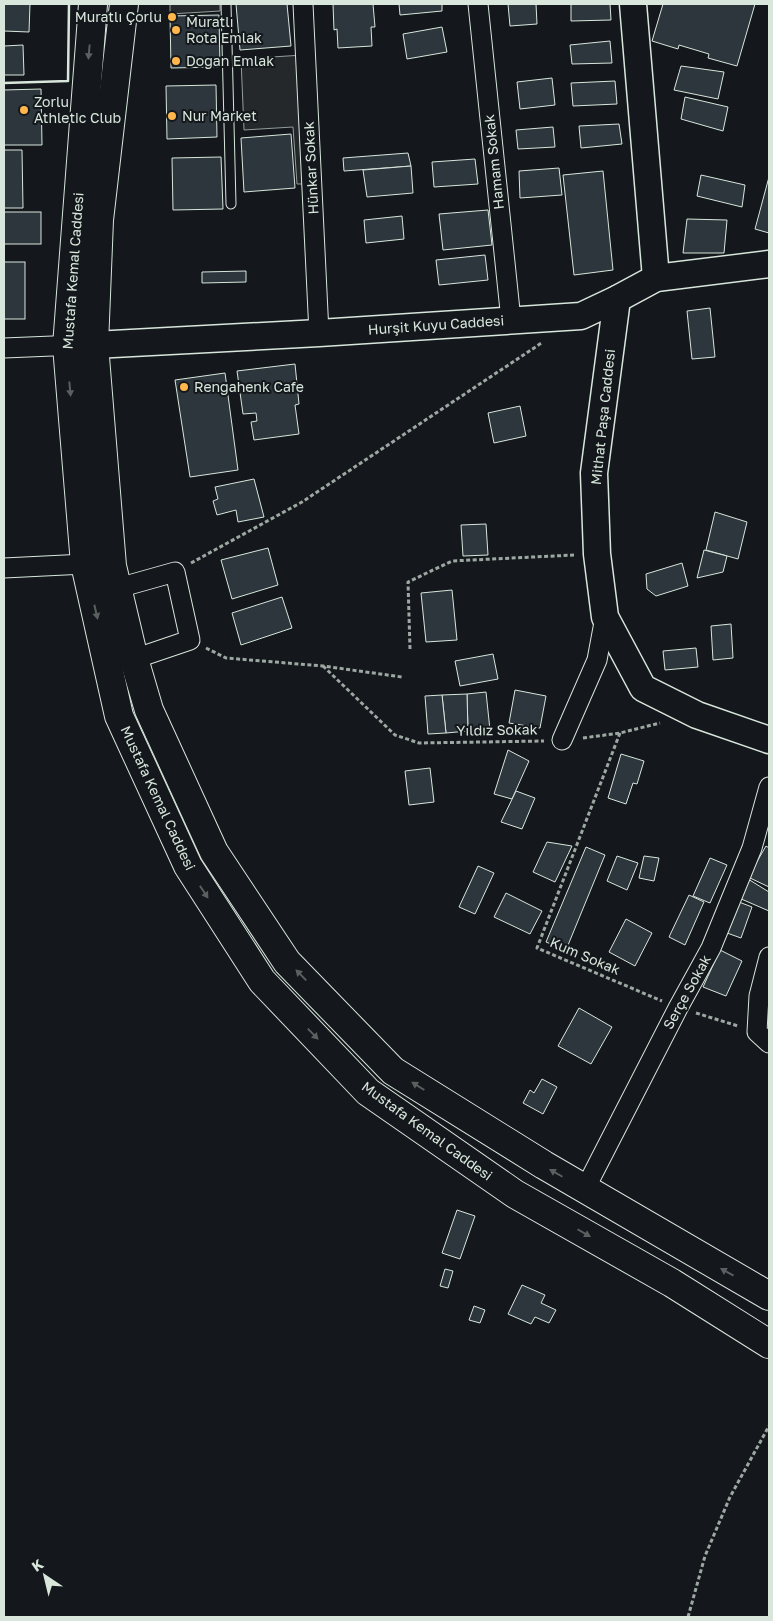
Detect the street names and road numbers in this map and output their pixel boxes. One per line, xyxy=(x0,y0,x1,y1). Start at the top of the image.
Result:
street label: Hamam Sokak xyxy=(480,113,507,211)
street label: Hünkar Sokak xyxy=(300,121,321,215)
street label: Mustafa Kemal Caddesi xyxy=(59,192,86,350)
street label: Hurşit Kuyu Caddesi xyxy=(367,311,505,338)
street label: Mithat Paşa Caddesi xyxy=(587,348,618,486)
street label: Yıldız Sokak xyxy=(456,720,538,739)
street label: Mustafa Kemal Caddesi xyxy=(117,723,199,873)
street label: Kum Sokak xyxy=(547,933,623,978)
street label: Serçe Sokak xyxy=(659,951,714,1032)
street label: Mustafa Kemal Caddesi xyxy=(359,1077,496,1184)

